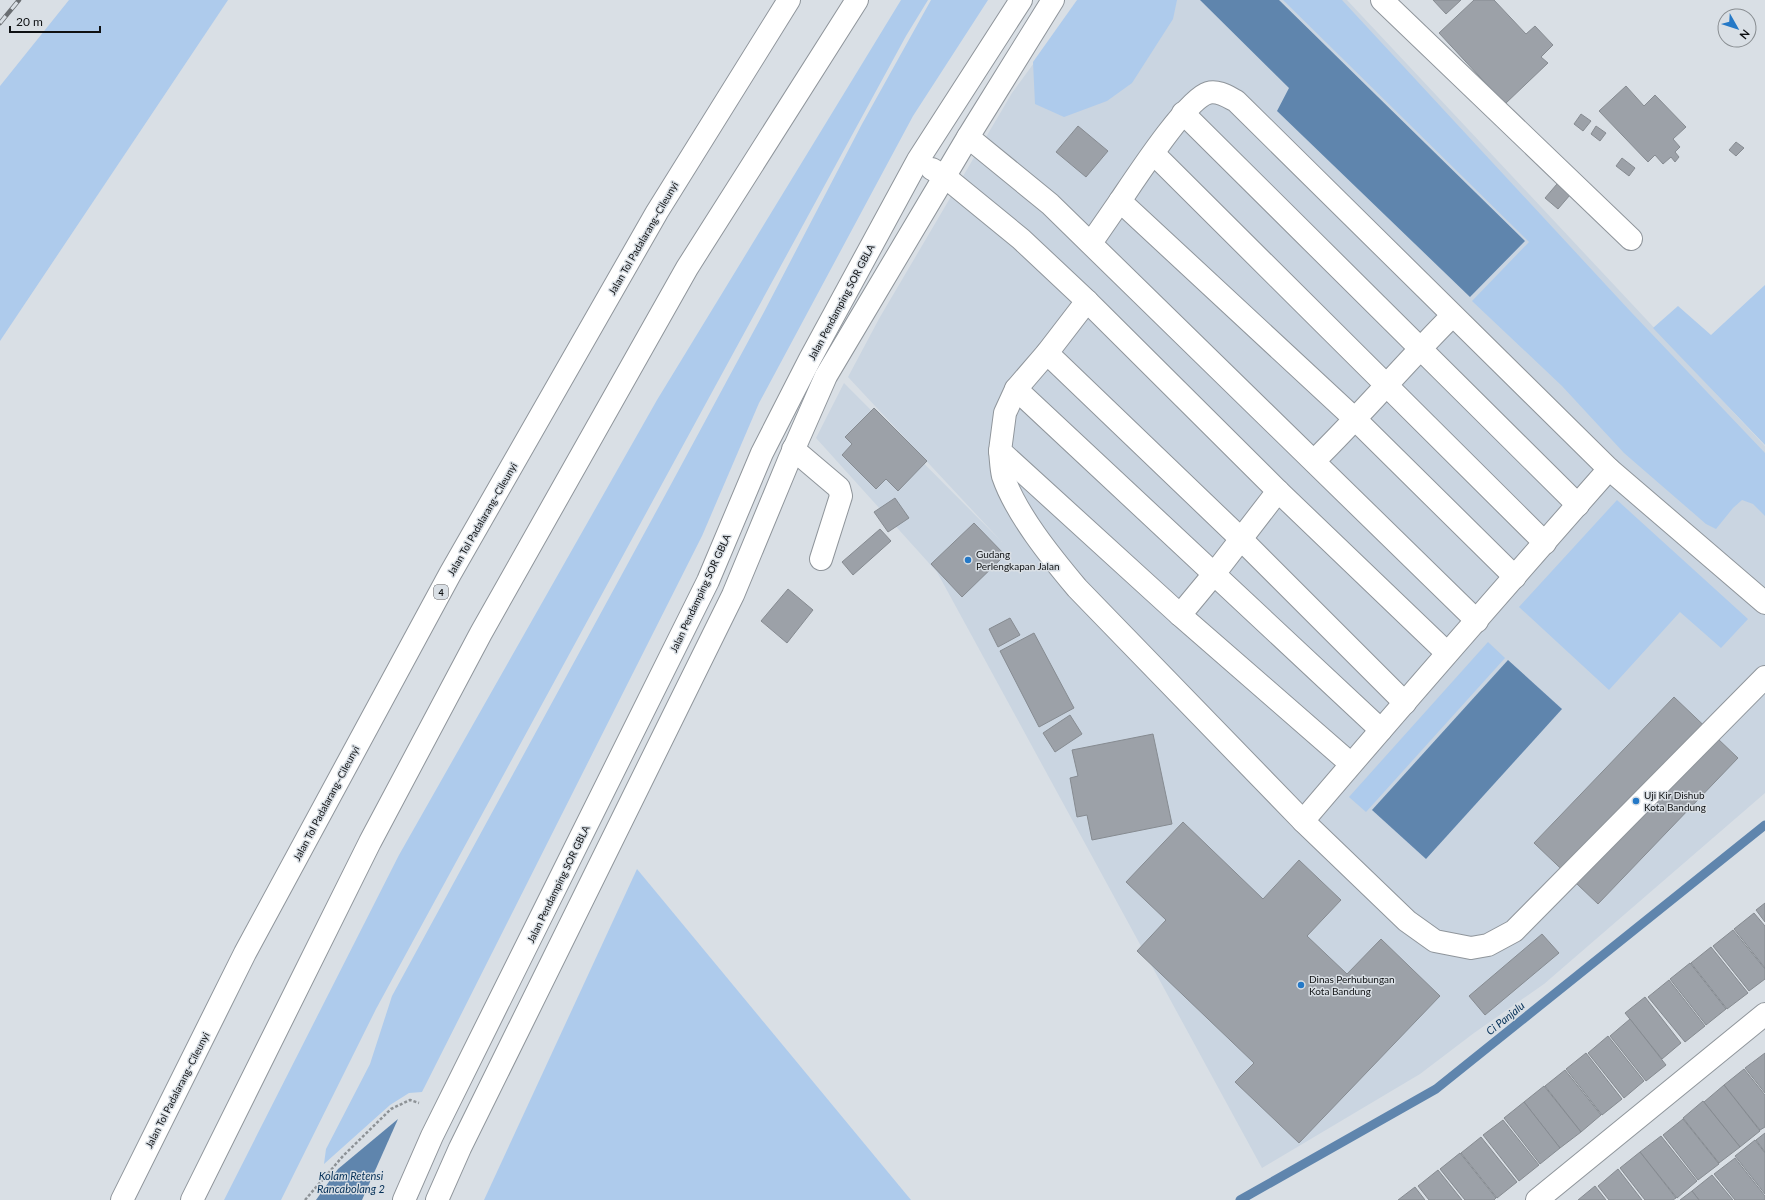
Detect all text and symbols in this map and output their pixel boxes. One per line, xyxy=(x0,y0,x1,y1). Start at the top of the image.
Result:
scale bar xyxy=(10,8,100,34)
north arrow xyxy=(1717,8,1757,48)
text: 20 m xyxy=(16,14,43,29)
text: N xyxy=(1737,27,1753,42)
street label: Jalan Tol Padalarang–Cileunyi xyxy=(606,179,680,297)
street label: Jalan Pendamping SOR GBLA xyxy=(805,242,877,362)
street label: Jalan Tol Padalarang–Cileunyi xyxy=(445,460,519,578)
street label: Jalan Pendamping SOR GBLA xyxy=(667,532,733,654)
place label: Gudang Perlengkapan Jalan xyxy=(976,548,1059,572)
marker: Gudang Perlengkapan Jalan xyxy=(963,555,973,565)
road number: 4 xyxy=(434,585,448,599)
street label: Jalan Tol Padalarang–Cileunyi xyxy=(291,743,361,863)
place label: Uji Kir Dishub Kota Bandung xyxy=(1644,789,1706,813)
marker: Uji Kir Dishub Kota Bandung xyxy=(1631,796,1641,806)
street label: Jalan Pendamping SOR GBLA xyxy=(524,823,592,945)
place label: Dinas Perhubungan Kota Bandung xyxy=(1309,973,1395,997)
marker: Dinas Perhubungan Kota Bandung xyxy=(1296,980,1306,990)
water label: Ci Panjalu xyxy=(1483,998,1527,1037)
street label: Jalan Tol Padalarang–Cileunyi xyxy=(142,1030,212,1150)
water label: Kolam Retensi Rancabolang 2 xyxy=(317,1169,385,1195)

